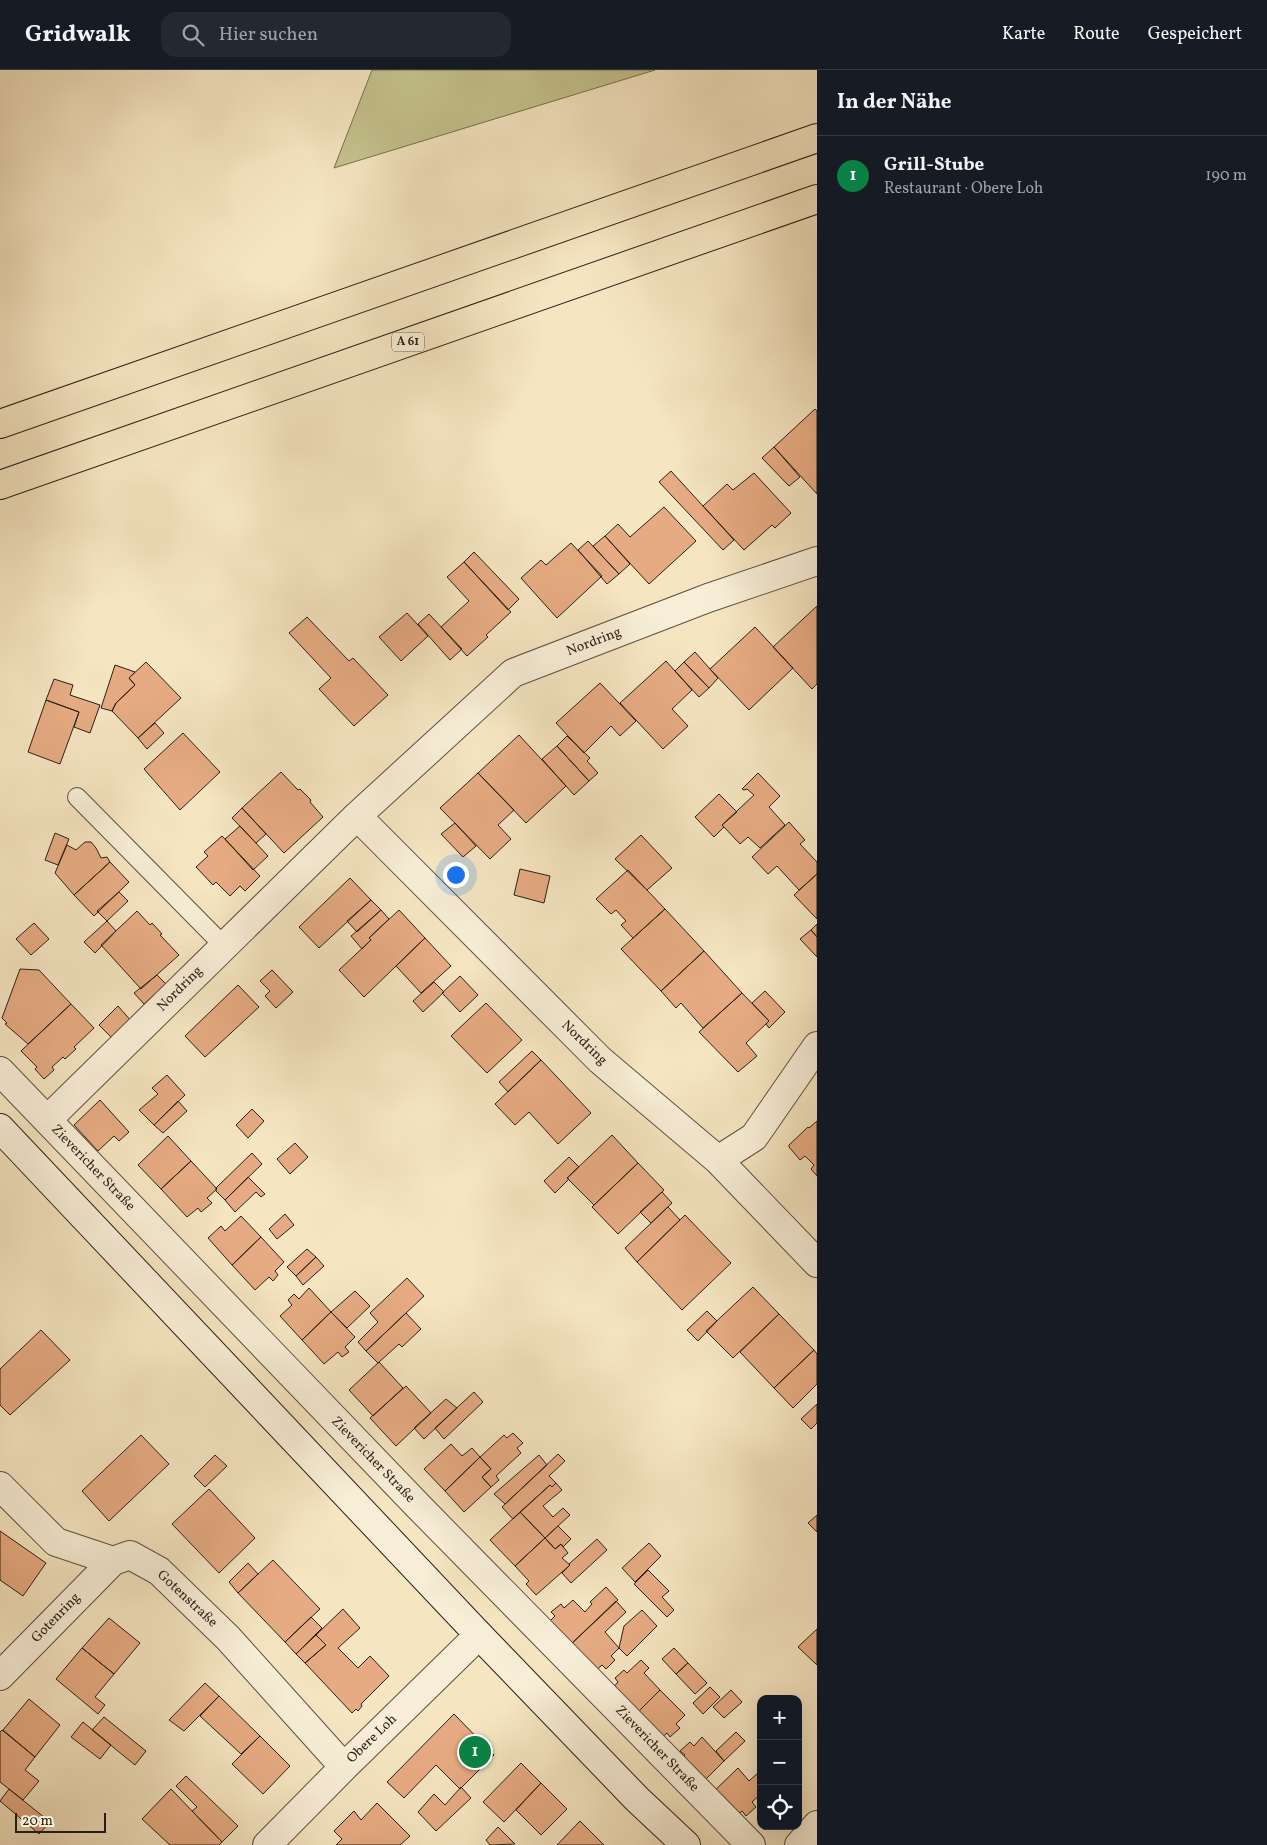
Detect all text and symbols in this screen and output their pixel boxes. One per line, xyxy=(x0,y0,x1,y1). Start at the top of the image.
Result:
search box xyxy=(161,12,511,57)
text: Gridwalk xyxy=(25,18,131,52)
icon: search xyxy=(179,21,207,49)
text: Hier suchen xyxy=(219,22,318,48)
text: Karte xyxy=(1002,22,1045,47)
text: Route xyxy=(1073,22,1120,47)
text: Gespeichert xyxy=(1148,22,1242,47)
text: In der Nähe xyxy=(837,88,952,117)
text: Grill-Stube xyxy=(884,152,984,178)
text: 1 xyxy=(850,165,856,187)
text: 190 m xyxy=(1205,165,1247,187)
text: Restaurant · Obere Loh xyxy=(884,178,1043,200)
road number: A 61 xyxy=(392,332,424,352)
street label: Nordring xyxy=(564,623,624,661)
your location xyxy=(443,862,469,888)
street label: Nordring xyxy=(153,962,207,1016)
street label: Nordring xyxy=(557,1016,611,1070)
street label: Zievericher Straße xyxy=(47,1121,140,1216)
street label: Zievericher Straße xyxy=(327,1413,420,1508)
street label: Gotenstraße xyxy=(153,1566,222,1632)
street label: Gotenring xyxy=(27,1589,85,1647)
map controls xyxy=(757,1695,802,1830)
button: + xyxy=(757,1695,802,1740)
street label: Zievericher Straße xyxy=(611,1702,704,1797)
street label: Obere Loh xyxy=(343,1710,401,1768)
pin: 1 xyxy=(459,1733,491,1771)
button: − xyxy=(757,1740,802,1785)
button: locate xyxy=(757,1785,802,1830)
scale bar xyxy=(15,1810,106,1833)
text: 20 m xyxy=(22,1812,53,1831)

